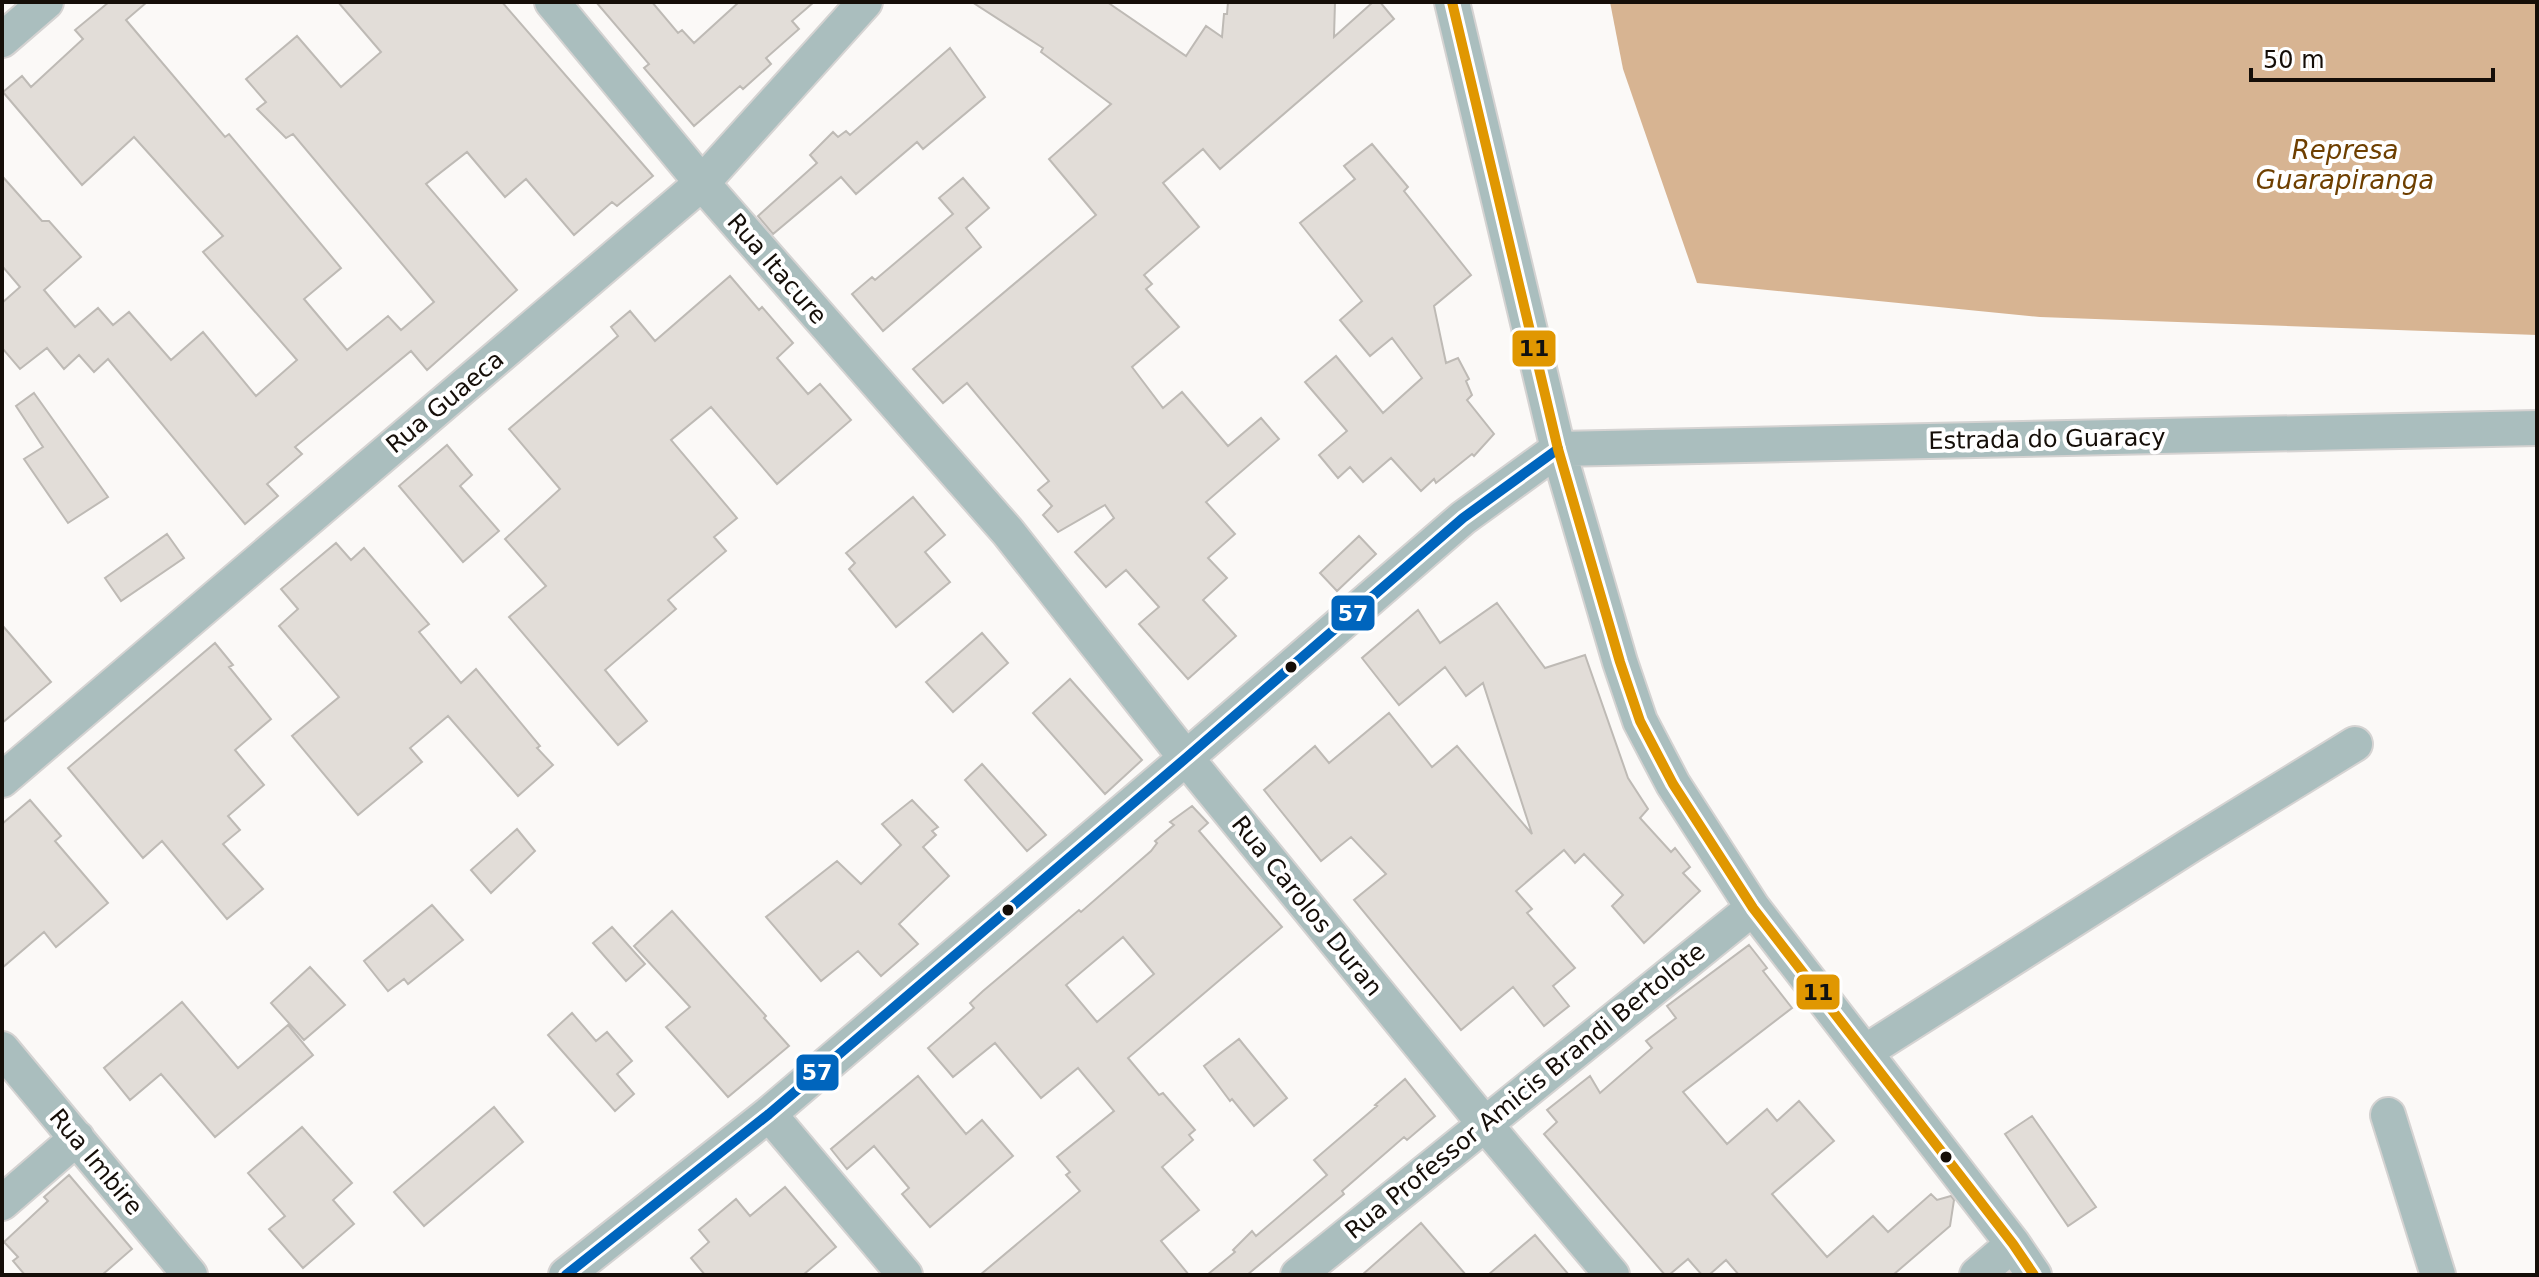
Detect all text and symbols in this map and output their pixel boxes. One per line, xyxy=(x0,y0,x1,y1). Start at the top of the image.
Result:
scale bar xyxy=(2251,32,2493,82)
text: 50 m xyxy=(2263,46,2325,74)
water label: Represa Guarapiranga xyxy=(2256,135,2434,195)
street label: Rua Itacure xyxy=(722,208,832,330)
line badge: 11 xyxy=(1511,329,1557,368)
text: 11 xyxy=(1519,336,1549,361)
street label: Rua Guaeca xyxy=(381,345,509,459)
street label: Estrada do Guaracy xyxy=(1928,423,2166,455)
line badge: 57 xyxy=(1330,594,1376,632)
text: 57 xyxy=(1338,601,1368,626)
unlabelled marker xyxy=(1283,659,1299,675)
street label: Rua Carolos Duran xyxy=(1226,810,1388,1002)
unlabelled marker xyxy=(1000,902,1016,918)
street label: Rua Professor Amicis Brandi Bertolote xyxy=(1340,937,1710,1245)
line badge: 11 xyxy=(1795,973,1841,1011)
text: 11 xyxy=(1803,980,1833,1005)
line badge: 57 xyxy=(795,1053,840,1092)
text: 57 xyxy=(802,1060,832,1085)
street label: Rua Imbire xyxy=(44,1103,148,1221)
unlabelled marker xyxy=(1938,1149,1954,1165)

